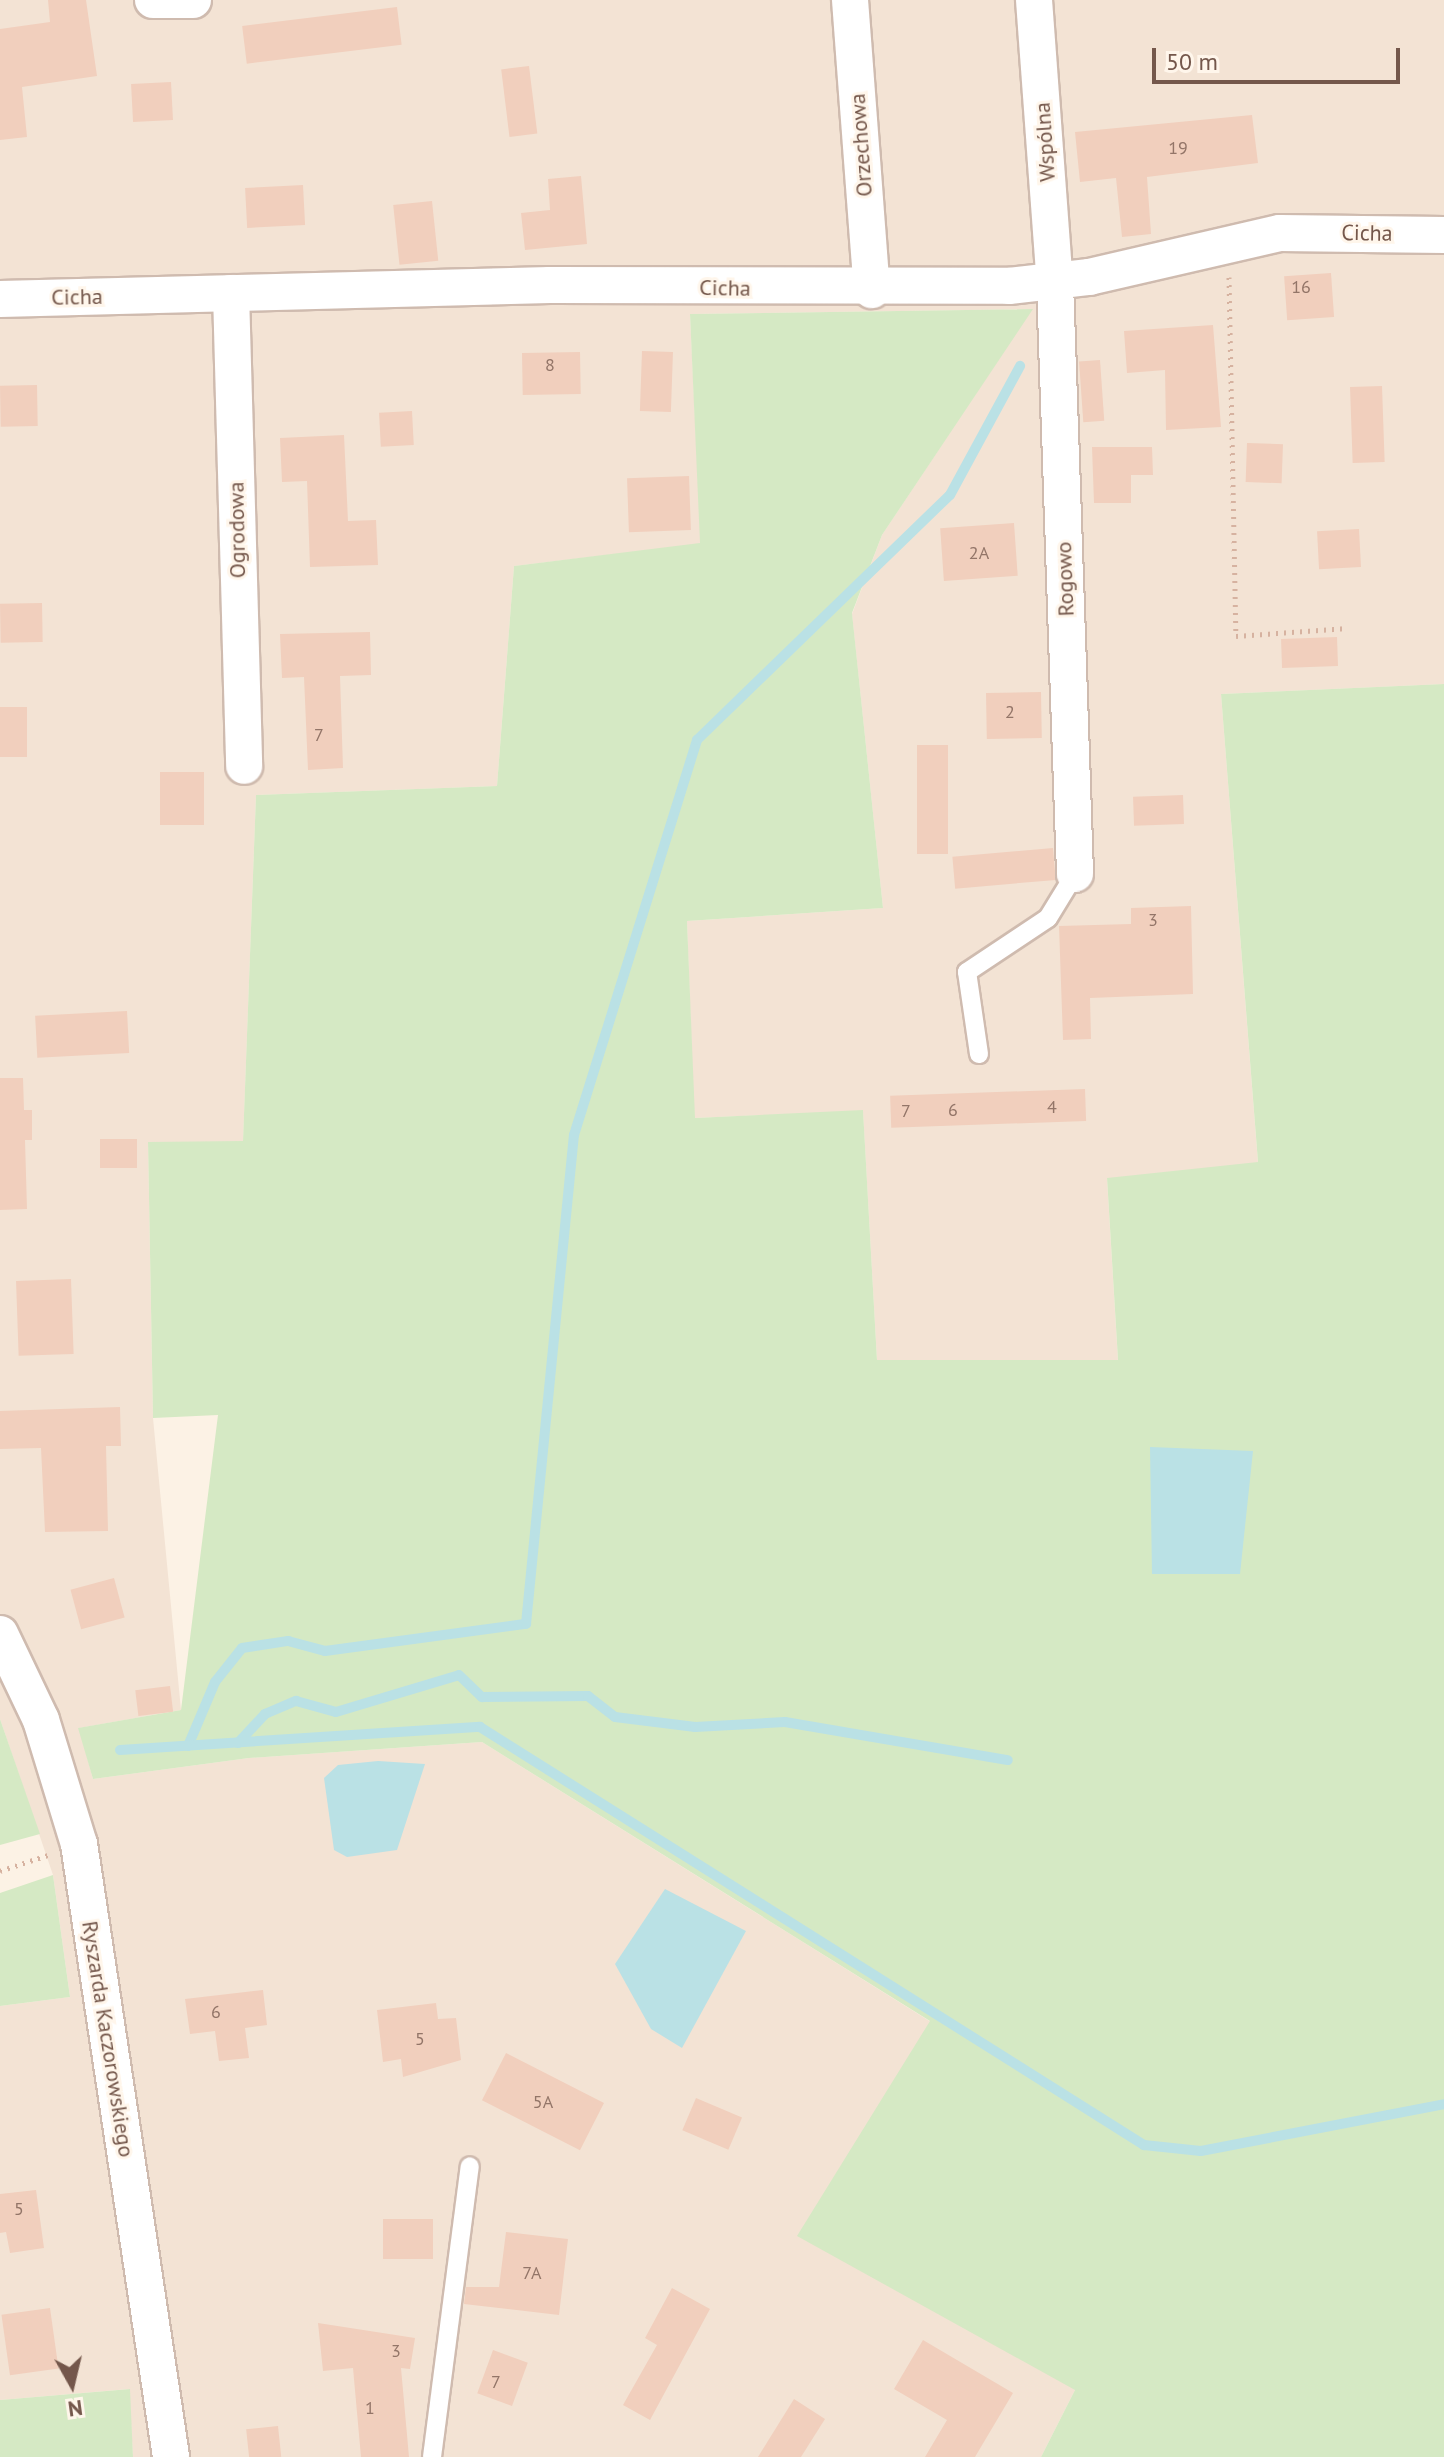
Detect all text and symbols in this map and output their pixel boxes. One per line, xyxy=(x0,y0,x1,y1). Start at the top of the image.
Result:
scale bar xyxy=(1156,32,1404,82)
text: 50 m xyxy=(1166,46,1218,77)
street label: Orzechowa xyxy=(844,92,878,198)
street label: Wspólna xyxy=(1029,101,1061,183)
house number: 19 xyxy=(1168,137,1188,159)
street label: Cicha xyxy=(1341,219,1393,247)
street label: Cicha xyxy=(699,274,751,302)
house number: 16 xyxy=(1291,276,1311,298)
street label: Cicha xyxy=(51,283,103,311)
house number: 8 xyxy=(545,354,555,376)
street label: Ogrodowa xyxy=(223,481,251,579)
street label: Rogowo xyxy=(1051,541,1079,617)
house number: 2A xyxy=(969,542,989,564)
house number: 2 xyxy=(1005,701,1015,723)
house number: 7 xyxy=(314,724,324,746)
house number: 3 xyxy=(1148,909,1158,931)
house number: 4 xyxy=(1047,1096,1057,1118)
house number: 6 xyxy=(948,1099,958,1121)
house number: 7 xyxy=(901,1100,911,1122)
street label: Ryszarda Kaczorowskiego xyxy=(76,1919,140,2159)
house number: 6 xyxy=(211,2001,221,2023)
house number: 5 xyxy=(415,2028,425,2050)
house number: 5A xyxy=(533,2091,553,2113)
house number: 5 xyxy=(14,2198,24,2220)
house number: 7A xyxy=(522,2262,542,2284)
house number: 3 xyxy=(391,2340,401,2362)
north arrow xyxy=(32,2345,112,2425)
house number: 7 xyxy=(491,2371,501,2393)
text: N xyxy=(66,2394,84,2424)
house number: 1 xyxy=(365,2397,375,2419)

